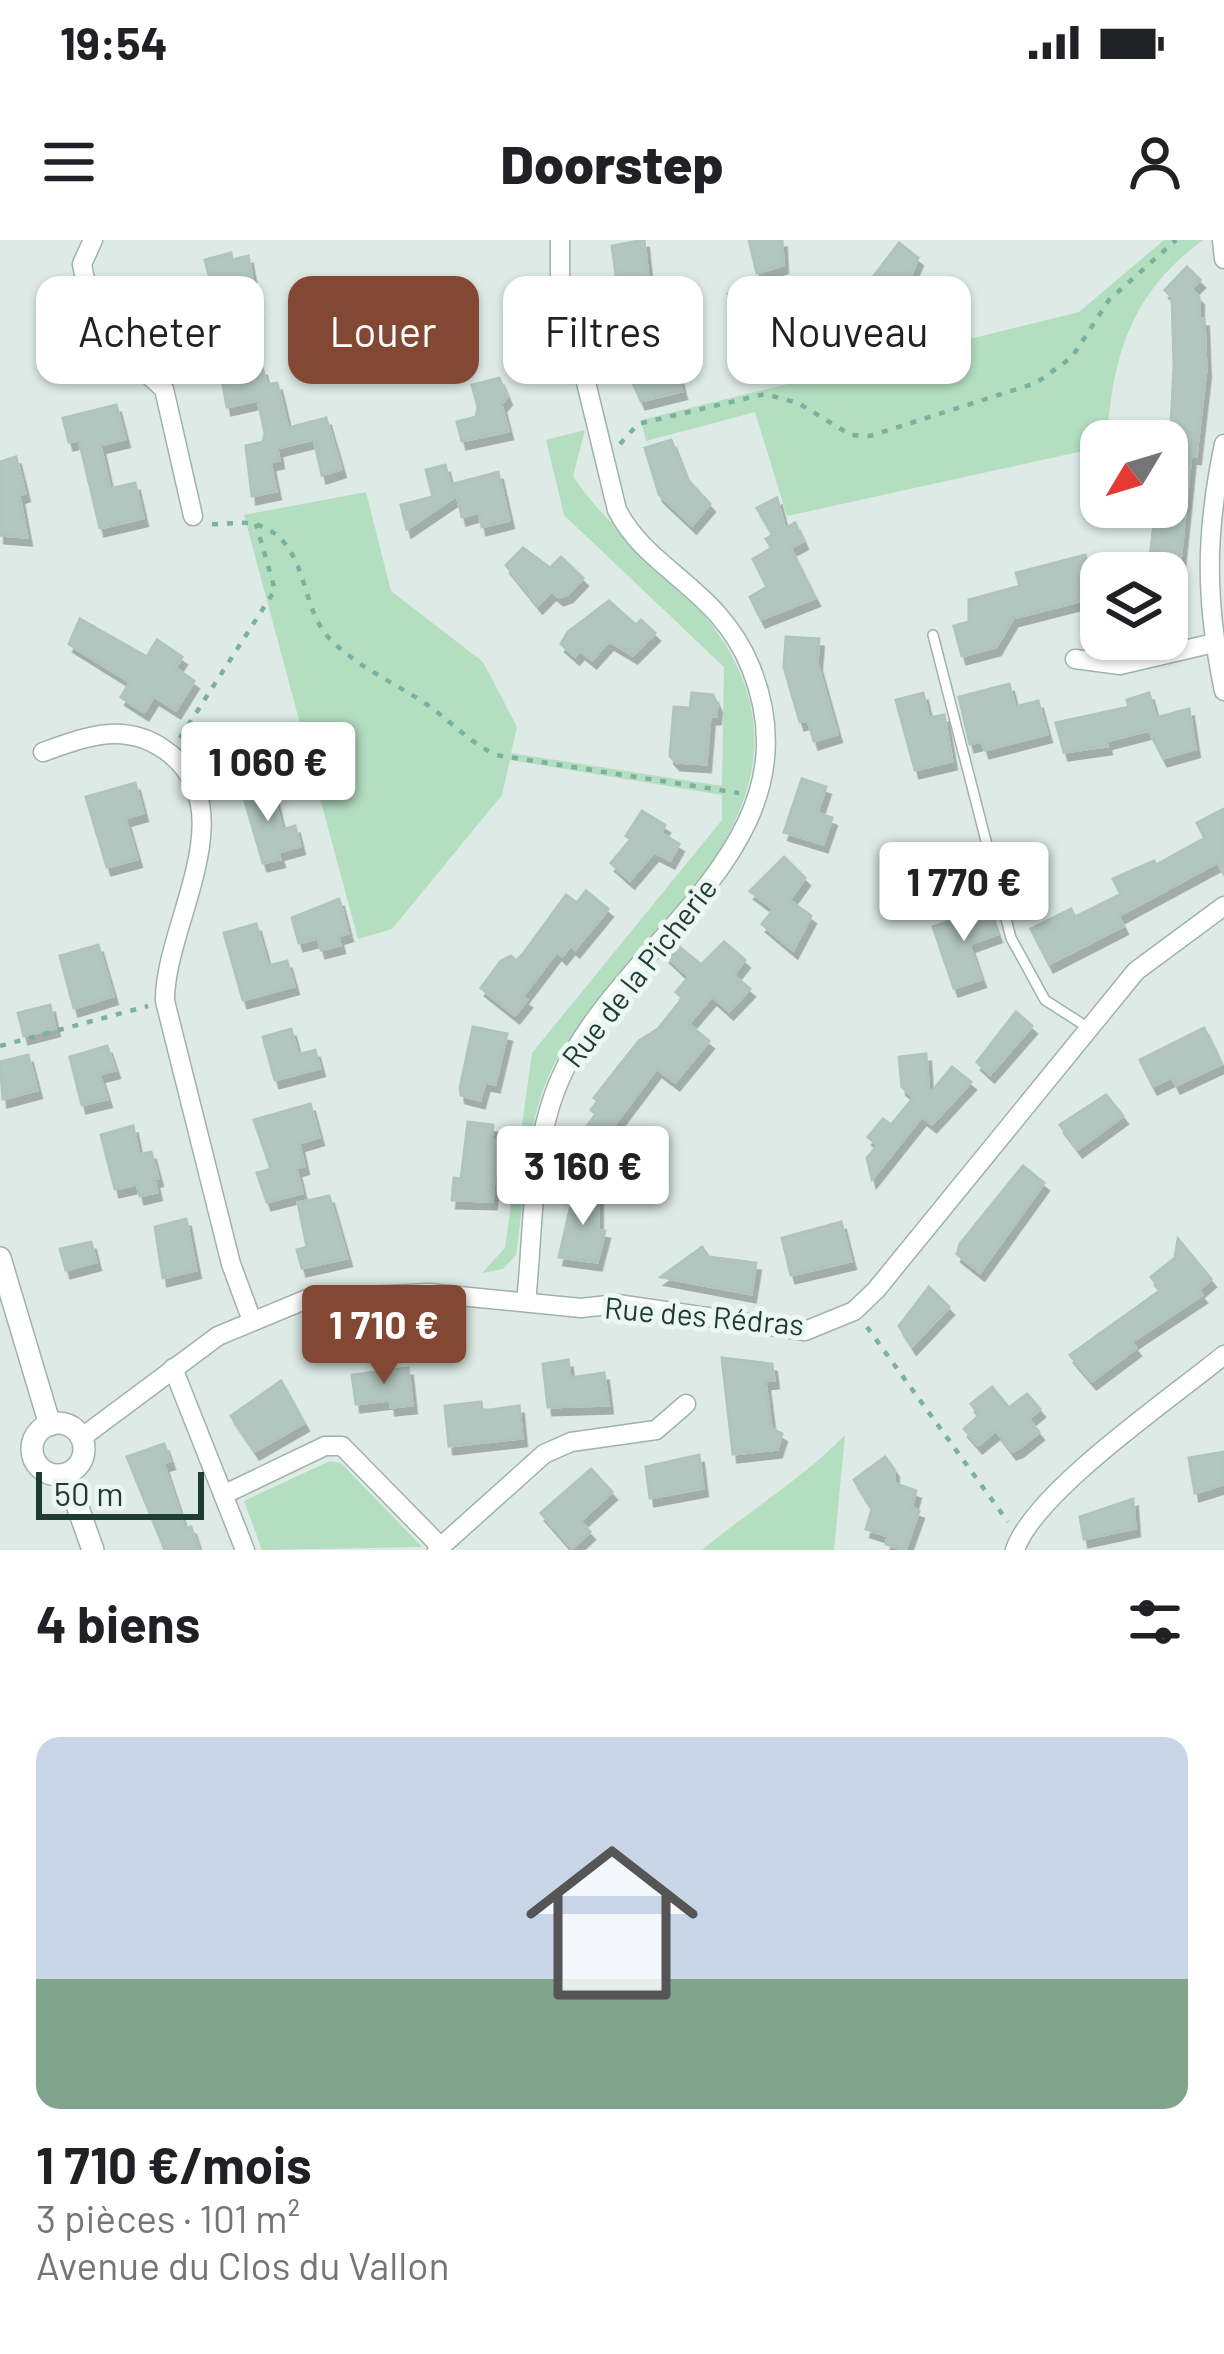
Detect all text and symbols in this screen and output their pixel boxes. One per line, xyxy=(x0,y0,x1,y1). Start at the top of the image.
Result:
text: 19:54 xyxy=(60,15,168,69)
icon: menu xyxy=(36,129,102,195)
icon: person xyxy=(1122,129,1188,195)
text: Doorstep xyxy=(501,130,723,195)
chip: Acheter xyxy=(36,276,264,384)
chip: Louer xyxy=(288,276,479,384)
chip: Filtres xyxy=(503,276,703,384)
chip: Nouveau xyxy=(727,276,971,384)
north arrow xyxy=(1080,420,1188,528)
map controls xyxy=(1080,420,1188,660)
button: layers xyxy=(1080,552,1188,660)
pin: 1 060 € xyxy=(157,722,379,824)
text: 1 060 € xyxy=(208,737,328,784)
pin: 1 770 € xyxy=(853,842,1075,944)
text: 1 770 € xyxy=(906,857,1022,904)
street label: Rue de la Picherie xyxy=(553,870,724,1074)
pin: 3 160 € xyxy=(472,1126,694,1228)
text: 3 160 € xyxy=(524,1141,642,1188)
pin: 1 710 € xyxy=(273,1285,495,1387)
street label: Rue des Rédras xyxy=(603,1288,805,1342)
text: 1 710 € xyxy=(329,1300,439,1347)
scale bar xyxy=(36,1466,204,1519)
text: 50 m xyxy=(54,1473,124,1513)
icon: filters xyxy=(1122,1589,1188,1655)
text: 4 biens xyxy=(36,1592,200,1653)
icon: home xyxy=(504,1815,720,2031)
text: 1 710 €/mois xyxy=(36,2133,312,2194)
text: 3 pièces · 101 m² xyxy=(36,2194,300,2241)
text: Avenue du Clos du Vallon xyxy=(36,2241,449,2288)

